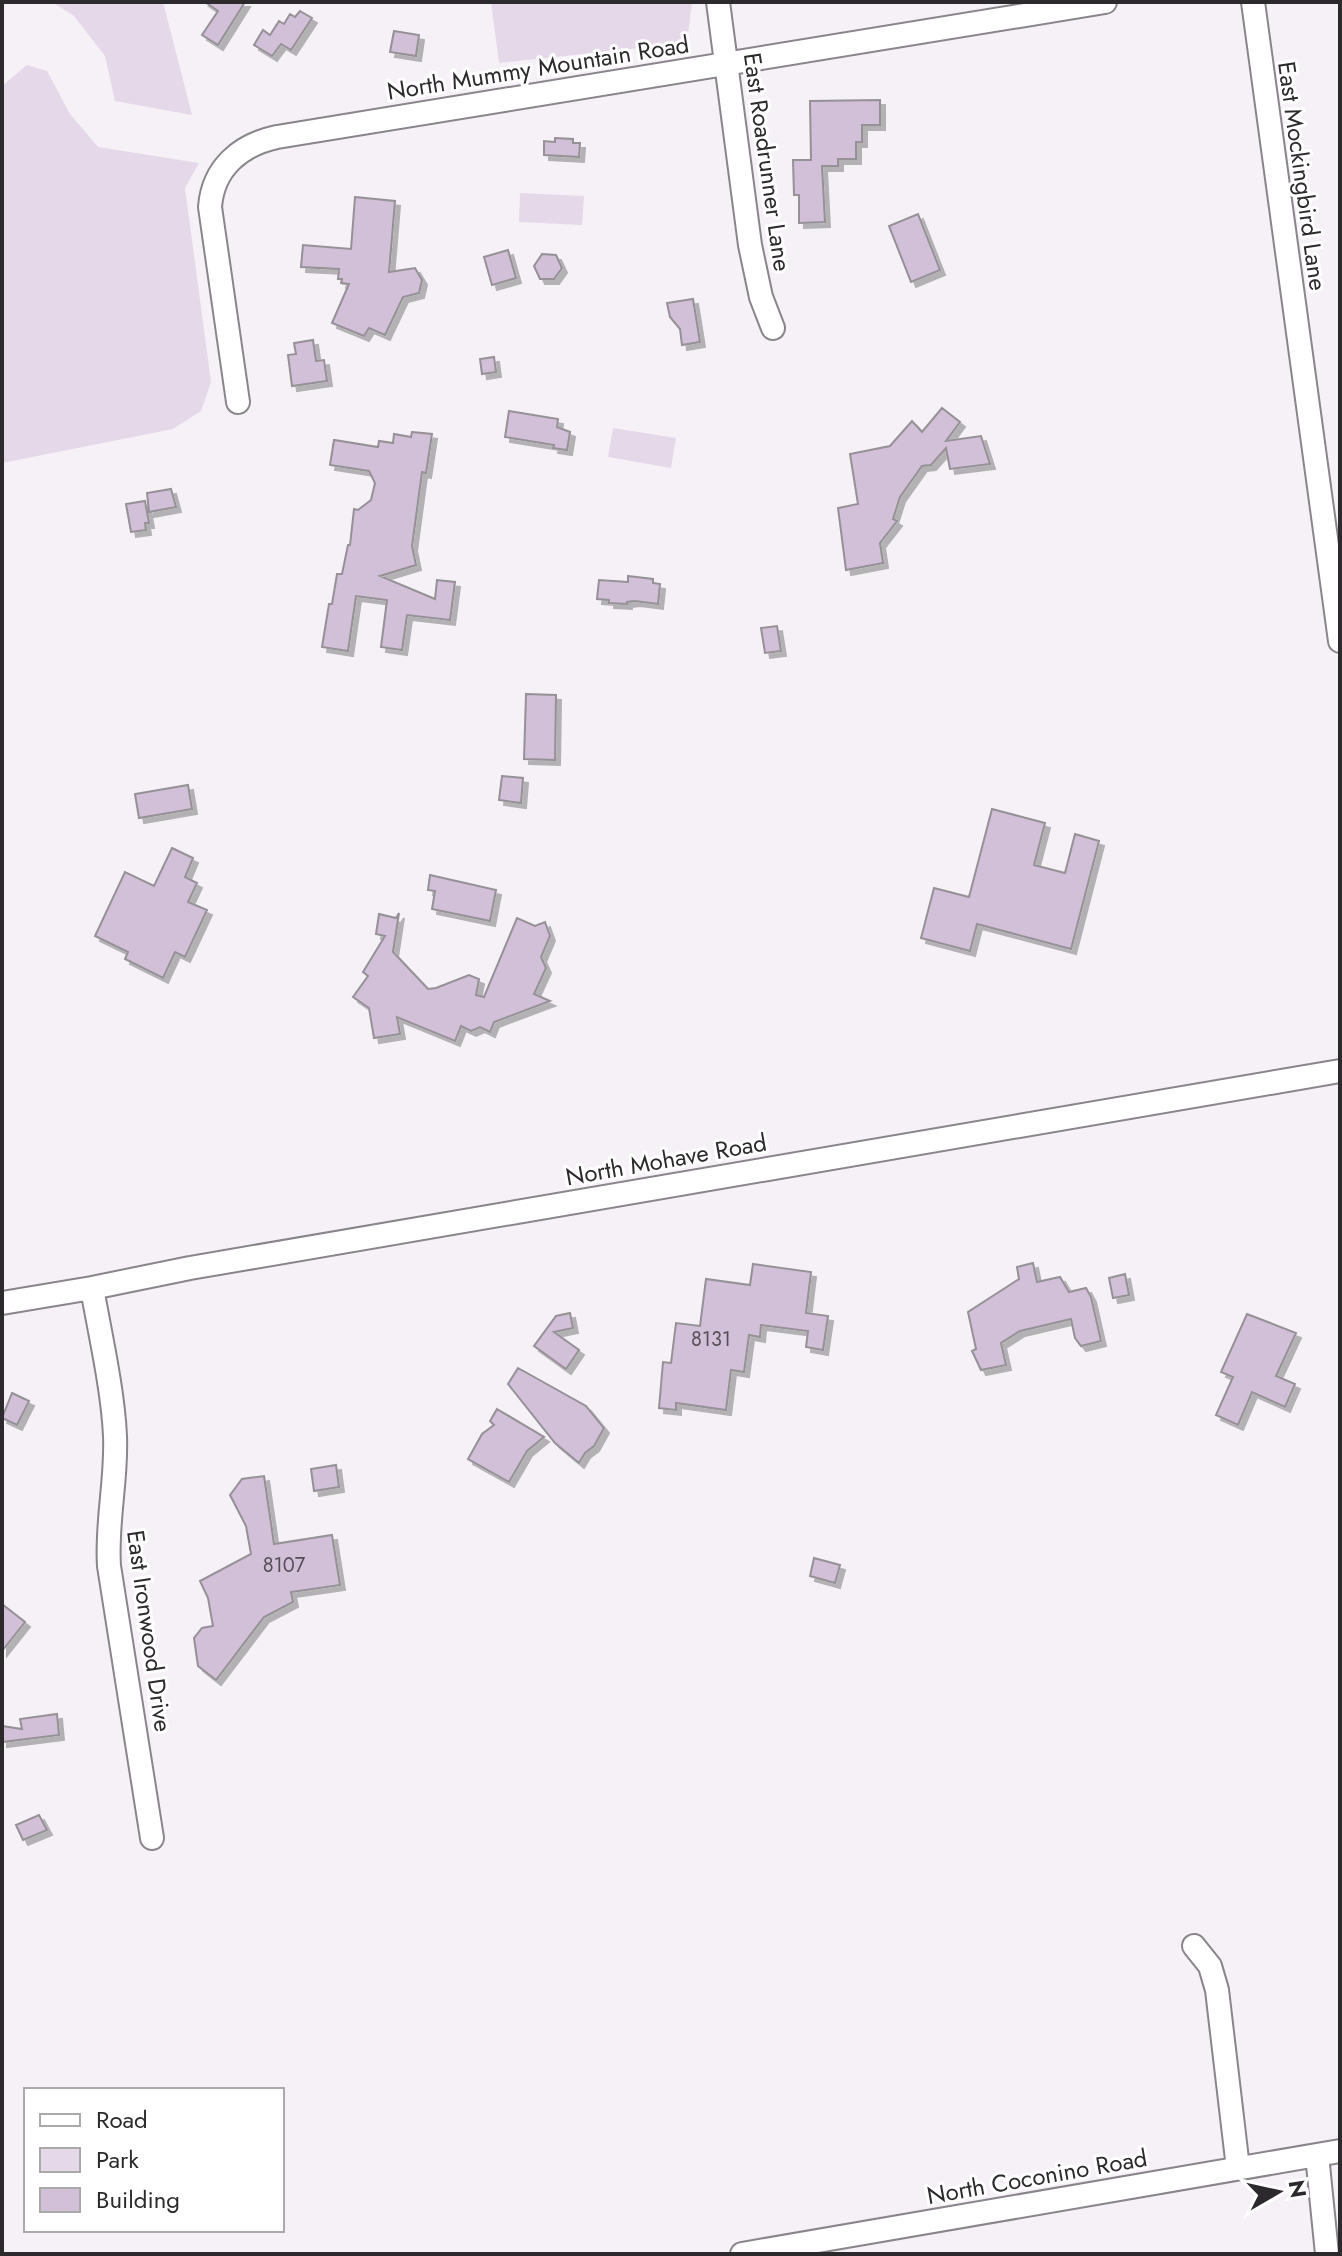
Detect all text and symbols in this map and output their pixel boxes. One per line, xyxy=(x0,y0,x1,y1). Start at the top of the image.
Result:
street label: North Mummy Mountain Road xyxy=(384,26,692,109)
street label: East Roadrunner Lane xyxy=(735,50,800,273)
street label: East Mockingbird Lane xyxy=(1269,59,1336,293)
street label: North Mohave Road xyxy=(563,1125,769,1194)
house number: 8131 xyxy=(691,1325,731,1354)
street label: East Ironwood Drive xyxy=(118,1528,181,1734)
house number: 8107 xyxy=(263,1551,306,1580)
legend xyxy=(24,2088,284,2232)
text: Road xyxy=(96,2102,148,2137)
street label: North Coconino Road xyxy=(924,2140,1150,2213)
text: Park xyxy=(96,2142,139,2177)
north arrow xyxy=(1238,2152,1318,2232)
text: N xyxy=(1281,2178,1315,2200)
text: Building xyxy=(96,2182,180,2217)

